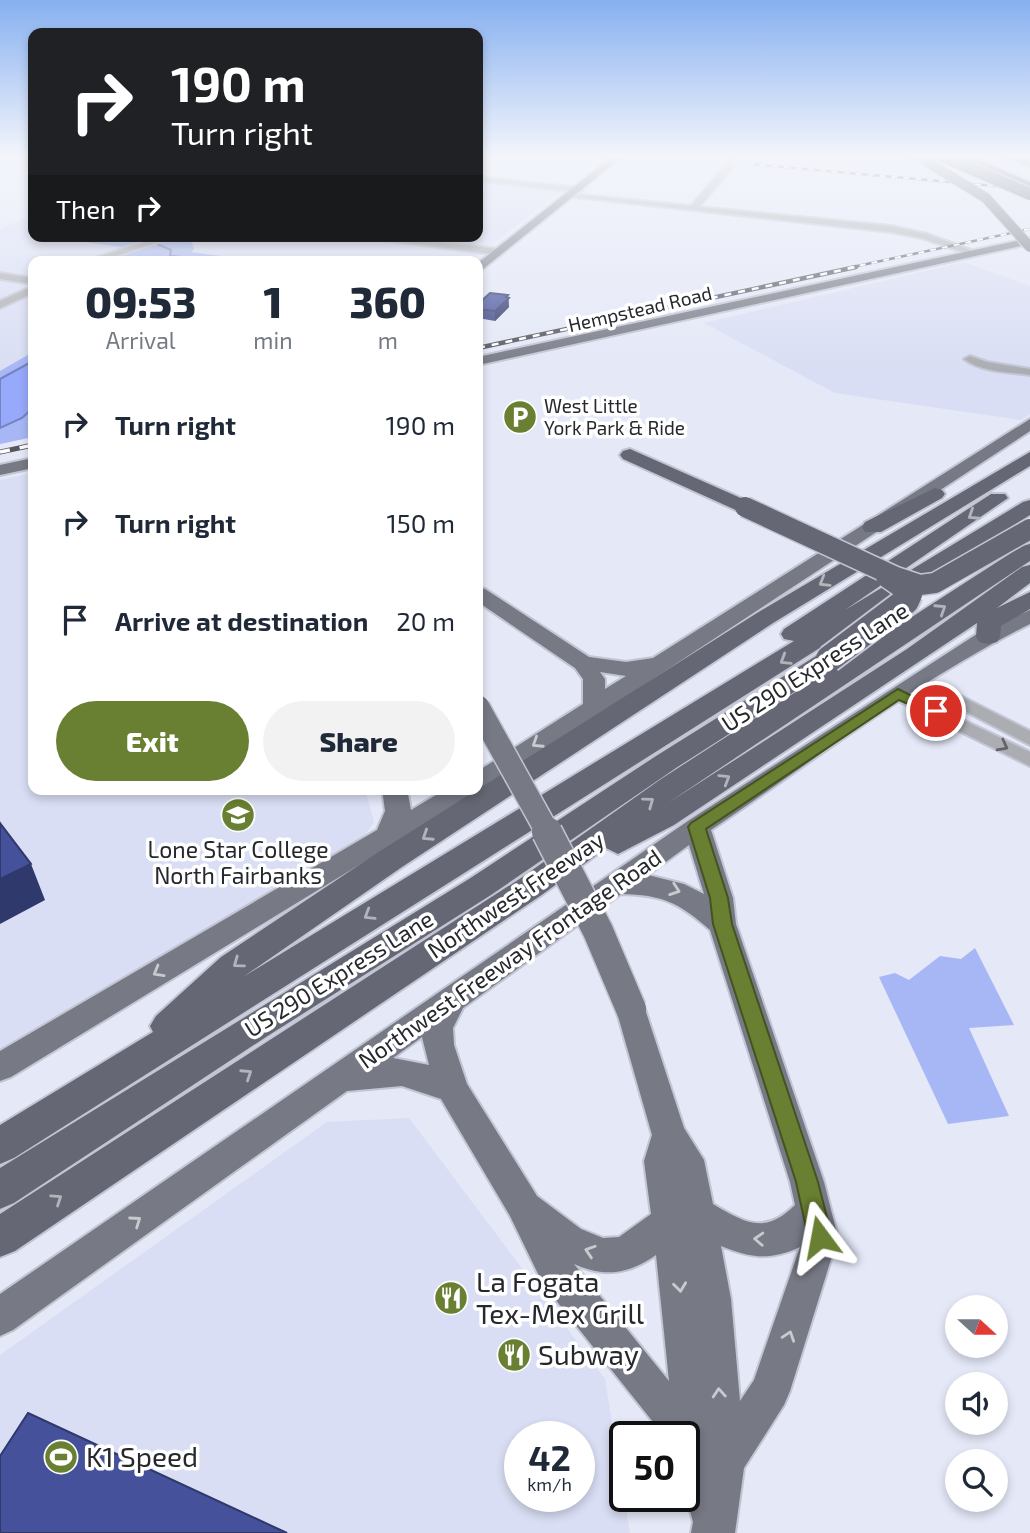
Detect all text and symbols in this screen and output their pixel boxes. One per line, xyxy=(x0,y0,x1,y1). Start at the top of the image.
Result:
text: 190 m xyxy=(171,53,306,112)
icon: right xyxy=(56,56,147,147)
text: Turn right xyxy=(171,113,313,151)
icon: right xyxy=(129,189,167,227)
text: Then xyxy=(56,193,115,224)
text: 09:53 xyxy=(85,276,196,326)
text: 1 xyxy=(263,276,282,326)
text: 360 xyxy=(350,276,426,326)
street label: Hempstead Road xyxy=(566,281,714,336)
text: Arrival xyxy=(106,326,176,354)
text: min xyxy=(253,326,293,354)
text: m xyxy=(378,326,398,354)
place label: West Little York Park & Ride xyxy=(544,394,685,439)
parking icon: West Little York Park & Ride xyxy=(501,398,539,436)
icon: right xyxy=(56,405,94,443)
text: Turn right xyxy=(115,409,236,440)
text: 190 m xyxy=(386,409,455,440)
icon: right xyxy=(56,503,94,541)
one-way arrow xyxy=(968,506,981,519)
text: Turn right xyxy=(115,507,236,538)
text: 150 m xyxy=(386,507,455,538)
one-way arrow xyxy=(819,573,832,586)
street label: US 290 Express Lane xyxy=(716,595,913,737)
icon: arrive xyxy=(56,601,94,639)
one-way arrow xyxy=(933,604,946,617)
text: Arrive at destination xyxy=(115,605,368,636)
text: 20 m xyxy=(396,605,455,636)
one-way arrow xyxy=(780,651,793,664)
pin xyxy=(906,681,966,741)
icon: arrive xyxy=(917,692,955,730)
button: Exit xyxy=(56,701,249,781)
button: Share xyxy=(263,701,455,781)
one-way arrow xyxy=(532,735,545,748)
one-way arrow xyxy=(996,738,1008,751)
one-way arrow xyxy=(718,775,731,788)
school or university icon: Lone Star College North Fairbanks xyxy=(219,796,257,834)
one-way arrow xyxy=(641,798,654,810)
street label: Northwest Freeway xyxy=(422,825,609,964)
one-way arrow xyxy=(421,828,434,841)
place label: Lone Star College North Fairbanks xyxy=(148,835,329,889)
street label: Northwest Freeway Frontage Road xyxy=(353,843,666,1074)
one-way arrow xyxy=(669,882,681,896)
street label: US 290 Express Lane xyxy=(239,904,438,1042)
one-way arrow xyxy=(364,906,377,919)
one-way arrow xyxy=(233,955,246,967)
one-way arrow xyxy=(153,964,166,977)
one-way arrow xyxy=(239,1070,252,1082)
one-way arrow xyxy=(49,1195,62,1207)
position arrow xyxy=(783,1200,857,1274)
one-way arrow xyxy=(128,1217,141,1229)
one-way arrow xyxy=(753,1232,764,1247)
one-way arrow xyxy=(585,1245,597,1259)
place label: La Fogata Tex-Mex Grill xyxy=(476,1264,645,1330)
restaurant icon: La Fogata Tex-Mex Grill xyxy=(432,1279,470,1317)
one-way arrow xyxy=(672,1281,687,1293)
north arrow xyxy=(945,1295,1008,1358)
map controls xyxy=(945,1295,1008,1512)
one-way arrow xyxy=(781,1330,795,1343)
restaurant icon: Subway xyxy=(495,1336,533,1374)
place label: Subway xyxy=(538,1337,639,1371)
button: sound xyxy=(945,1372,1008,1435)
one-way arrow xyxy=(712,1387,727,1398)
speed limit sign: 50 xyxy=(609,1421,700,1512)
text: 42 xyxy=(528,1436,571,1478)
sports icon: K1 Speed xyxy=(42,1438,80,1476)
place label: K1 Speed xyxy=(86,1439,198,1473)
button: search xyxy=(945,1449,1008,1512)
text: km/h xyxy=(527,1473,572,1495)

